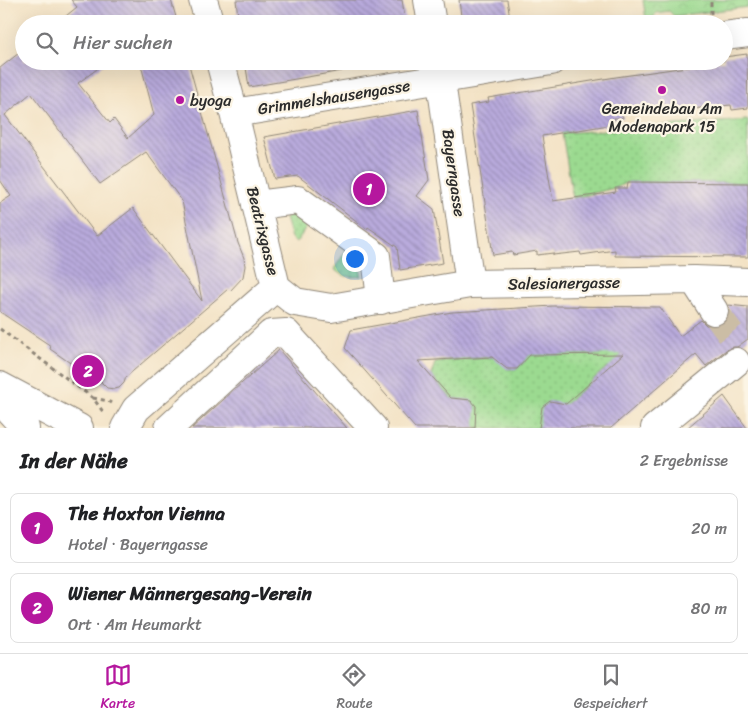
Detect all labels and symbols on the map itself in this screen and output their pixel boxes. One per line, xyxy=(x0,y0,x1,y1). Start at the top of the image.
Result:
street label: Grimmelshausengasse xyxy=(256,71,412,123)
marker: Gemeindebau Am Modenapark 15 xyxy=(656,84,668,96)
place label: byoga xyxy=(190,86,232,115)
marker: byoga xyxy=(174,94,186,106)
place label: Gemeindebau Am Modenapark 15 xyxy=(602,94,722,141)
street label: Bayerngasse xyxy=(434,127,474,219)
pin: 1 xyxy=(353,170,385,208)
street label: Beatrixgasse xyxy=(238,183,288,279)
your location xyxy=(342,246,368,272)
street label: Salesianergasse xyxy=(508,268,620,298)
pin: 2 xyxy=(72,352,104,390)

